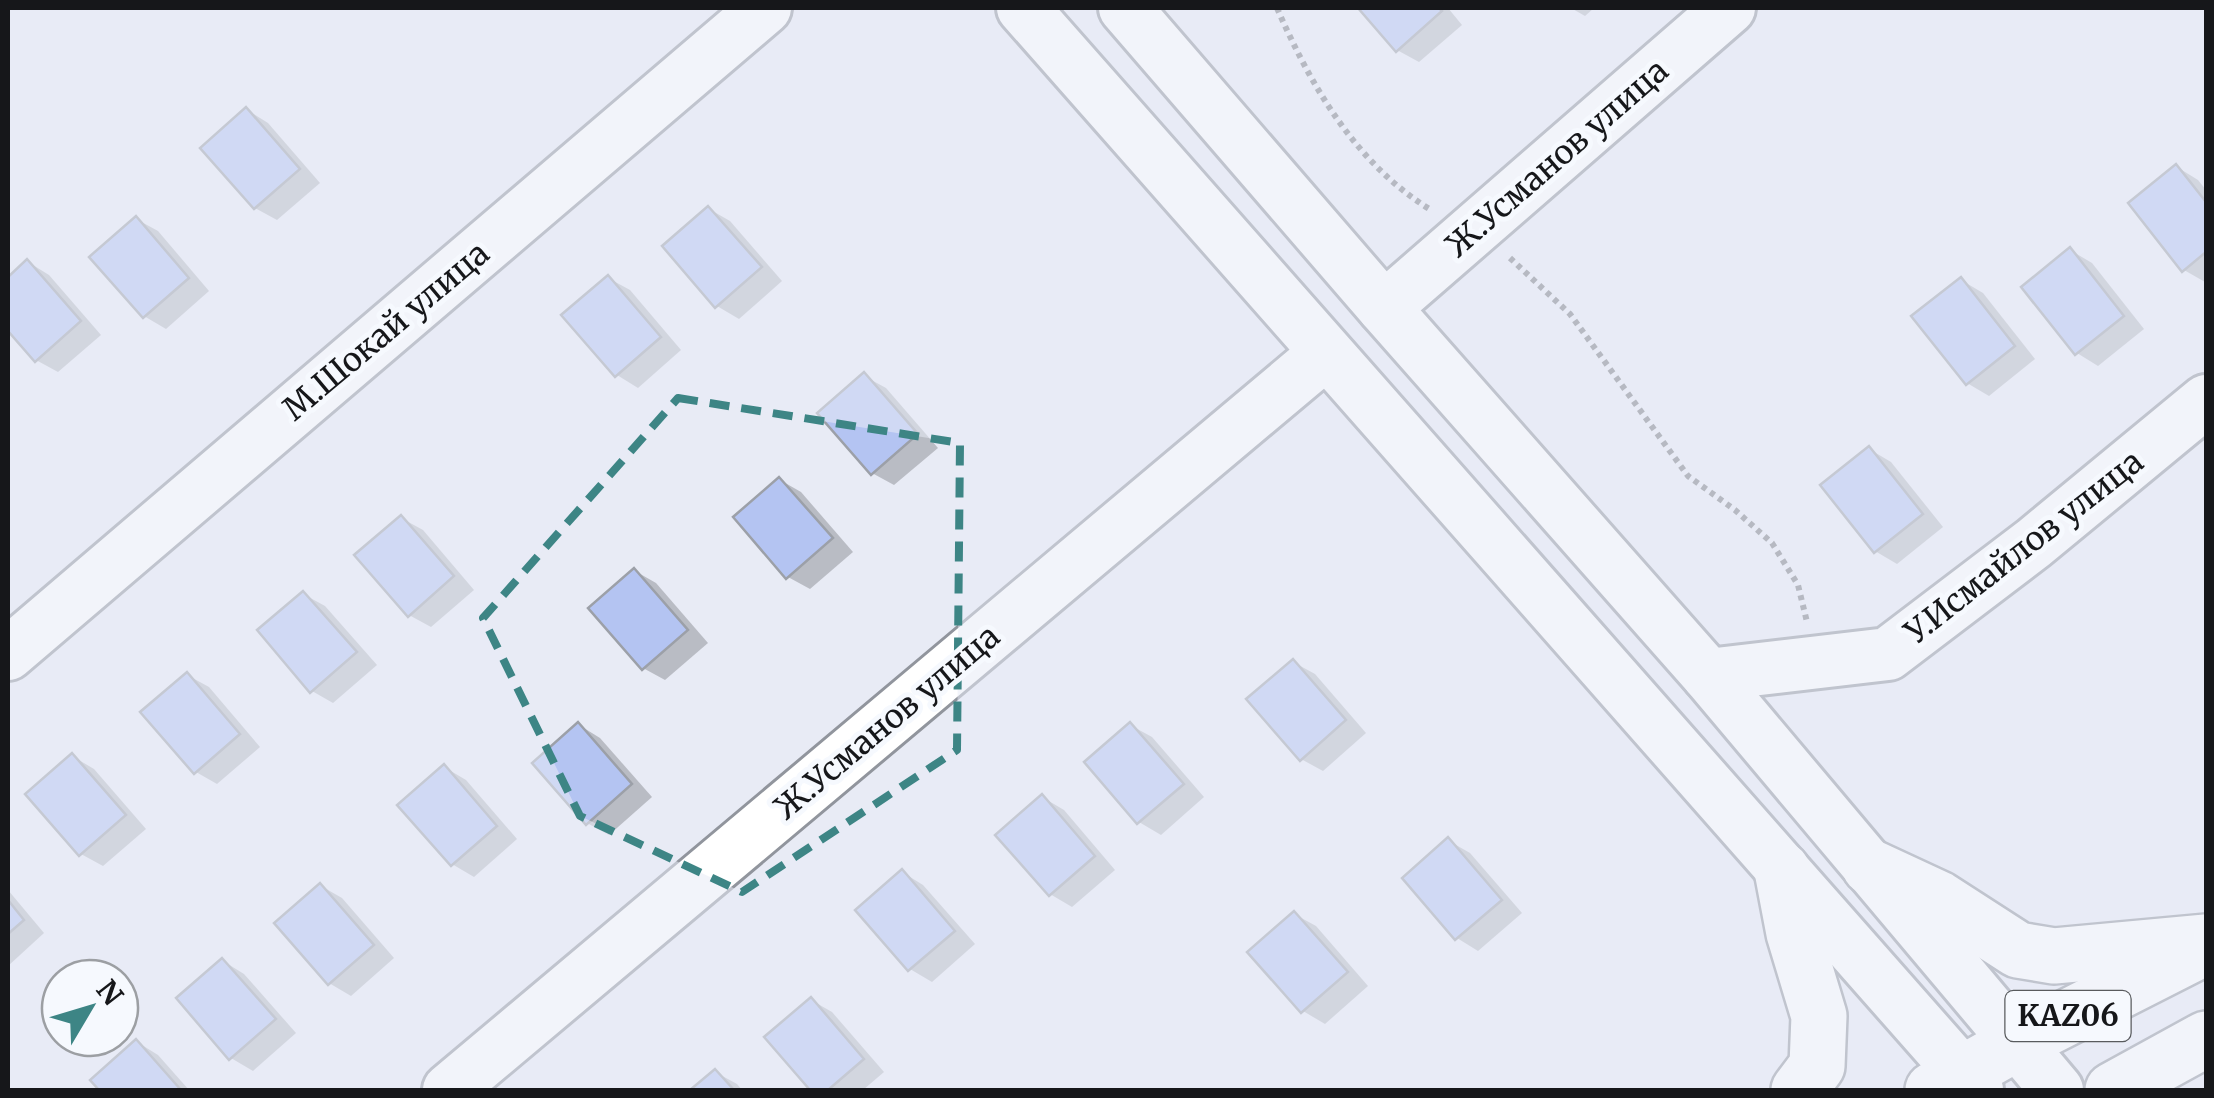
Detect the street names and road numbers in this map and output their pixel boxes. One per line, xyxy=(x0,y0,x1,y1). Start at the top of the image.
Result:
street label: Ж.Усманов улица xyxy=(1438,51,1676,265)
street label: М.Шокай улица xyxy=(275,233,497,429)
street label: У.Исмайлов улица xyxy=(1896,442,2151,653)
street label: Ж.Усманов улица xyxy=(766,616,1008,828)
road number: KАZ06 xyxy=(2006,991,2130,1041)

